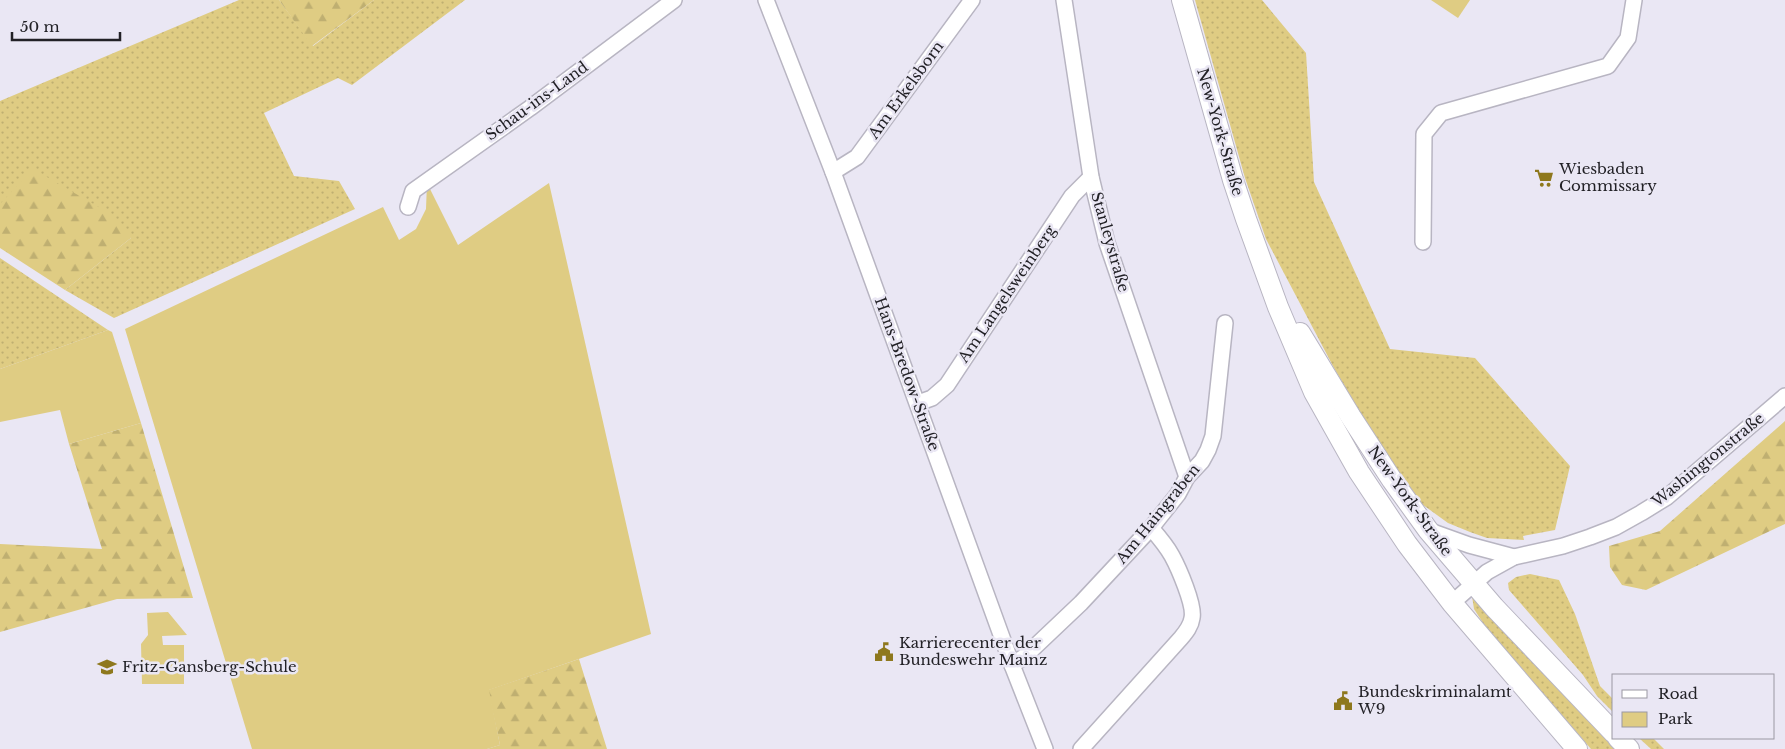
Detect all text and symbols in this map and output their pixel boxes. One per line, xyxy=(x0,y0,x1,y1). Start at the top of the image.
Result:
scale bar xyxy=(12,10,120,42)
text: 50 m xyxy=(20,17,60,36)
street label: Am Erkelsborn xyxy=(863,37,947,143)
street label: Schau-ins-Land xyxy=(482,57,592,144)
street label: New-York-Straße xyxy=(1193,66,1248,198)
place label: Wiesbaden Commissary xyxy=(1558,159,1657,195)
supermarket icon: Wiesbaden Commissary xyxy=(1533,167,1555,189)
street label: Stanleystraße xyxy=(1087,190,1134,294)
street label: Am Langelsweinberg xyxy=(953,221,1060,367)
street label: Hans-Bredow-Straße xyxy=(871,294,944,453)
street label: Washingtonstraße xyxy=(1647,409,1768,511)
street label: New-York-Straße xyxy=(1364,442,1457,560)
street label: Am Haingraben xyxy=(1111,460,1204,568)
place label: Karrierecenter der Bundeswehr Mainz xyxy=(899,633,1047,669)
public building icon: Karrierecenter der Bundeswehr Mainz xyxy=(873,641,895,663)
school or university icon: Fritz-Gansberg-Schule xyxy=(96,656,118,678)
place label: Fritz-Gansberg-Schule xyxy=(122,657,297,676)
legend xyxy=(1612,674,1775,739)
place label: Bundeskriminalamt W9 xyxy=(1357,682,1512,718)
text: Road xyxy=(1658,684,1698,703)
public building icon: Bundeskriminalamt W9 xyxy=(1332,690,1354,712)
text: Park xyxy=(1658,709,1694,728)

